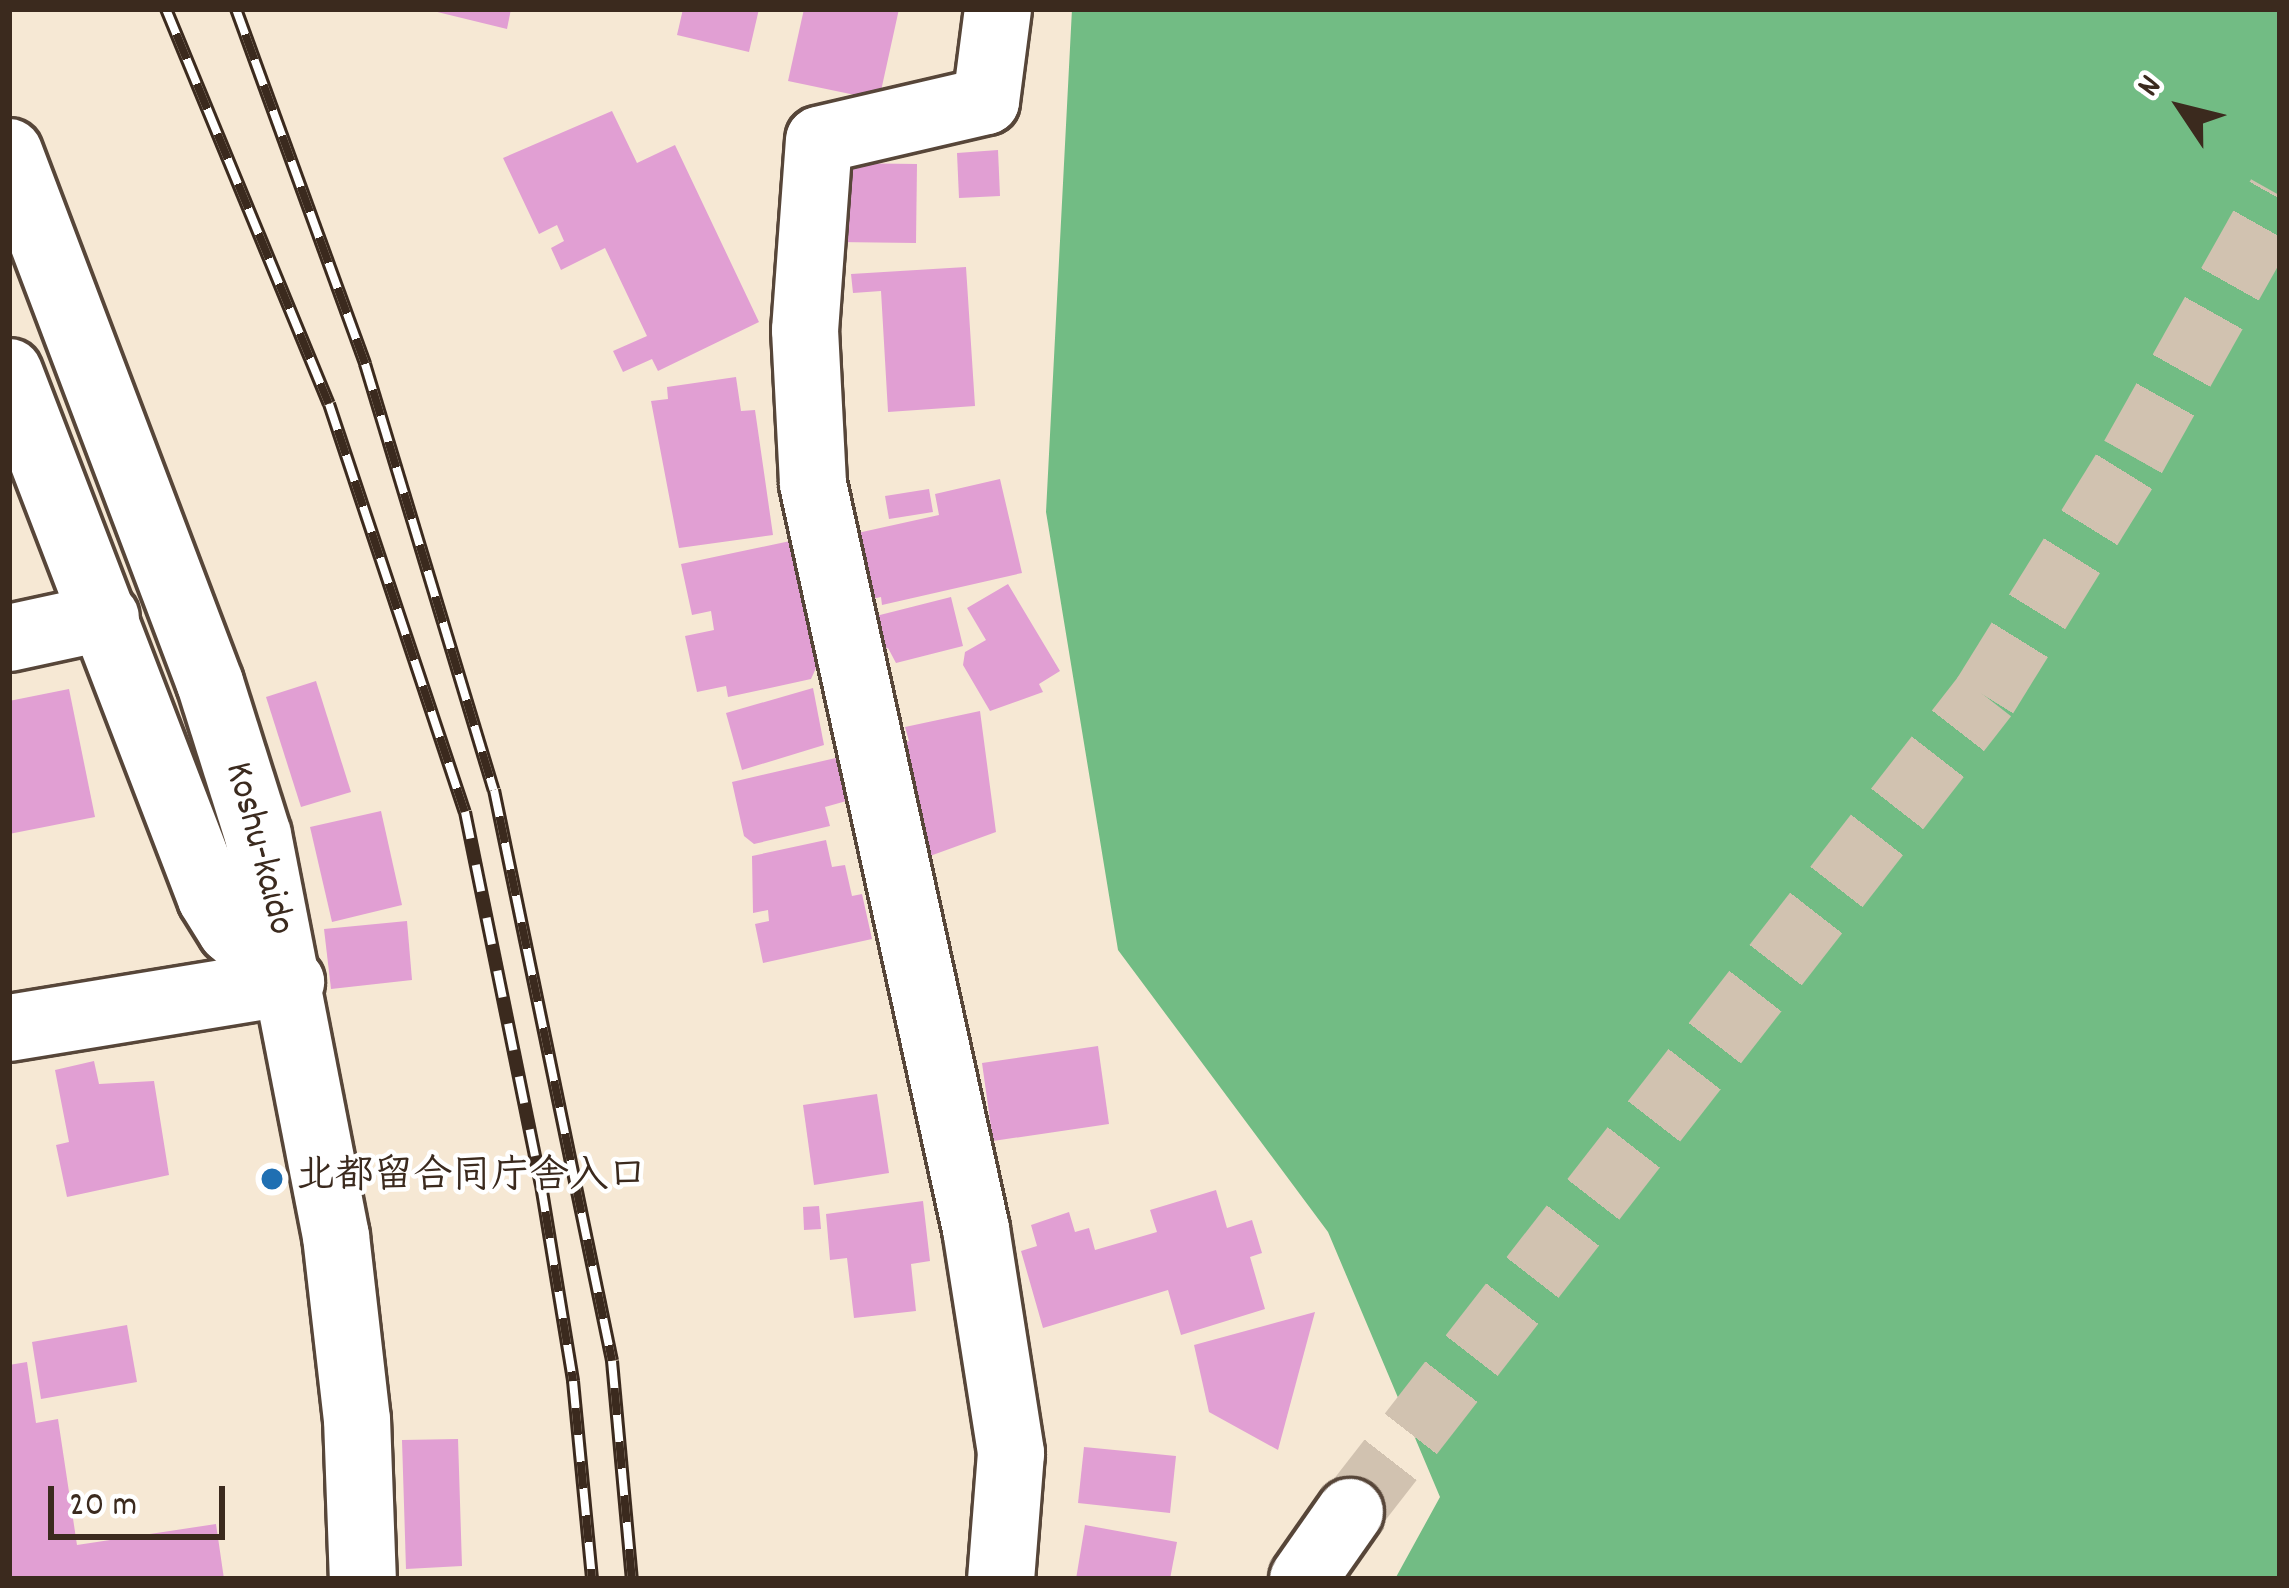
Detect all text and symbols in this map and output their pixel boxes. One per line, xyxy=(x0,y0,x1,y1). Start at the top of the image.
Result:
north arrow xyxy=(2121,48,2241,168)
text: N xyxy=(2127,67,2175,107)
street label: Koshu-kaido xyxy=(212,758,302,940)
place label: 北都留合同庁舎入口 xyxy=(296,1156,647,1202)
marker: 北都留合同庁舎入口 xyxy=(259,1166,285,1192)
scale bar xyxy=(54,1462,231,1536)
text: 20 m xyxy=(69,1481,137,1533)

